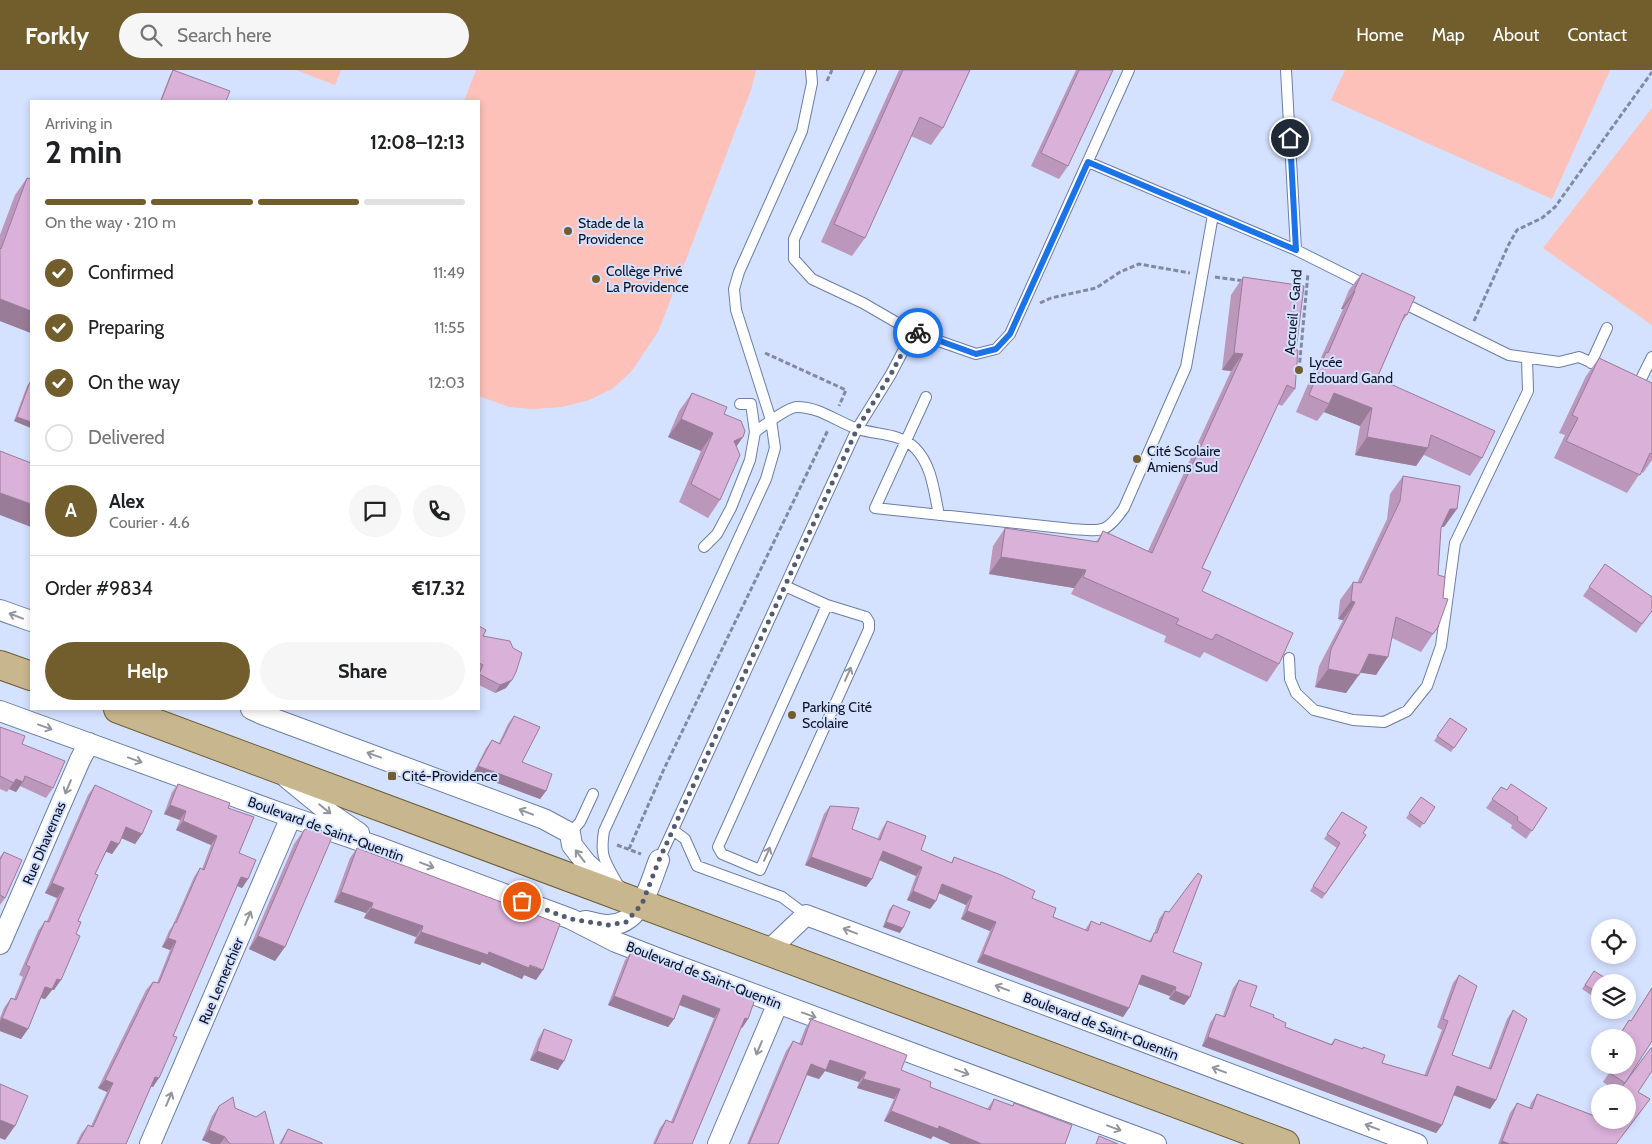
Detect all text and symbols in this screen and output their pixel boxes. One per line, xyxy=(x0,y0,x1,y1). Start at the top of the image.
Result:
search box xyxy=(119,13,469,58)
text: Forkly xyxy=(25,21,89,50)
icon: search xyxy=(137,21,165,49)
text: Search here xyxy=(177,24,272,47)
text: Home xyxy=(1356,24,1404,46)
text: Map xyxy=(1432,24,1465,46)
text: About xyxy=(1493,24,1539,46)
text: Contact xyxy=(1567,24,1627,46)
text: Arriving in xyxy=(45,114,112,133)
pin xyxy=(1269,117,1311,159)
icon: home xyxy=(1276,124,1304,152)
text: 12:08–12:13 xyxy=(370,131,465,154)
text: 2 min xyxy=(45,132,122,171)
text: On the way · 210 m xyxy=(45,213,176,232)
place label: Stade de la Providence xyxy=(578,214,644,248)
marker: Stade de la Providence xyxy=(562,225,574,237)
icon: check xyxy=(45,259,73,287)
text: Confirmed xyxy=(88,261,174,284)
place label: Collège Privé La Providence xyxy=(606,262,689,296)
text: 11:49 xyxy=(433,263,465,282)
street label: Accueil - Gand xyxy=(1280,268,1306,356)
marker: Collège Privé La Providence xyxy=(590,273,602,285)
courier xyxy=(893,308,943,358)
icon: check xyxy=(45,314,73,342)
text: Preparing xyxy=(88,316,164,339)
text: 11:55 xyxy=(434,318,465,337)
icon: bike xyxy=(904,319,932,347)
place label: Lycée Edouard Gand xyxy=(1309,353,1393,387)
marker: Lycée Edouard Gand xyxy=(1293,364,1305,376)
icon: check xyxy=(45,369,73,397)
text: On the way xyxy=(88,371,180,394)
text: 12:03 xyxy=(428,373,465,392)
text: Delivered xyxy=(88,426,165,449)
place label: Cité Scolaire Amiens Sud xyxy=(1147,442,1221,476)
marker: Cité Scolaire Amiens Sud xyxy=(1131,453,1143,465)
button: chat xyxy=(349,485,401,537)
button: phone xyxy=(413,485,465,537)
text: Alex xyxy=(109,490,145,513)
text: A xyxy=(65,499,77,522)
text: Courier · 4.6 xyxy=(109,513,190,532)
text: Order #9834 xyxy=(45,577,153,600)
text: €17.32 xyxy=(412,577,465,600)
one-way arrow xyxy=(8,610,23,619)
button: Help xyxy=(45,642,250,700)
button: Share xyxy=(260,642,465,700)
one-way arrow xyxy=(844,667,854,682)
place label: Parking Cité Scolaire xyxy=(802,698,872,732)
marker: Parking Cité Scolaire xyxy=(786,709,798,721)
one-way arrow xyxy=(36,723,52,732)
one-way arrow xyxy=(366,750,382,759)
one-way arrow xyxy=(127,756,142,765)
place label: Cité-Providence xyxy=(402,767,498,785)
marker: Cité-Providence xyxy=(386,770,398,782)
one-way arrow xyxy=(63,779,73,794)
street label: Boulevard de Saint-Quentin xyxy=(245,792,407,866)
street label: Rue Dhavernas xyxy=(18,798,70,887)
one-way arrow xyxy=(318,804,331,815)
one-way arrow xyxy=(519,807,534,816)
one-way arrow xyxy=(763,847,773,862)
one-way arrow xyxy=(575,850,586,863)
one-way arrow xyxy=(419,861,434,870)
pin xyxy=(501,880,543,922)
icon: bag xyxy=(508,887,536,915)
one-way arrow xyxy=(243,911,253,926)
map controls xyxy=(1591,919,1636,1129)
button: locate xyxy=(1591,919,1636,964)
one-way arrow xyxy=(842,926,858,935)
street label: Rue Lemerchier xyxy=(195,935,248,1027)
street label: Boulevard de Saint-Quentin xyxy=(624,937,784,1013)
button: layers xyxy=(1591,974,1636,1019)
one-way arrow xyxy=(995,983,1010,992)
street label: Boulevard de Saint-Quentin xyxy=(1021,988,1181,1064)
one-way arrow xyxy=(801,1011,817,1020)
button: + xyxy=(1591,1029,1636,1074)
one-way arrow xyxy=(754,1040,764,1055)
one-way arrow xyxy=(1212,1065,1228,1074)
one-way arrow xyxy=(953,1068,969,1077)
button: − xyxy=(1591,1084,1636,1129)
one-way arrow xyxy=(165,1092,175,1107)
one-way arrow xyxy=(1364,1122,1380,1131)
one-way arrow xyxy=(1106,1124,1121,1134)

